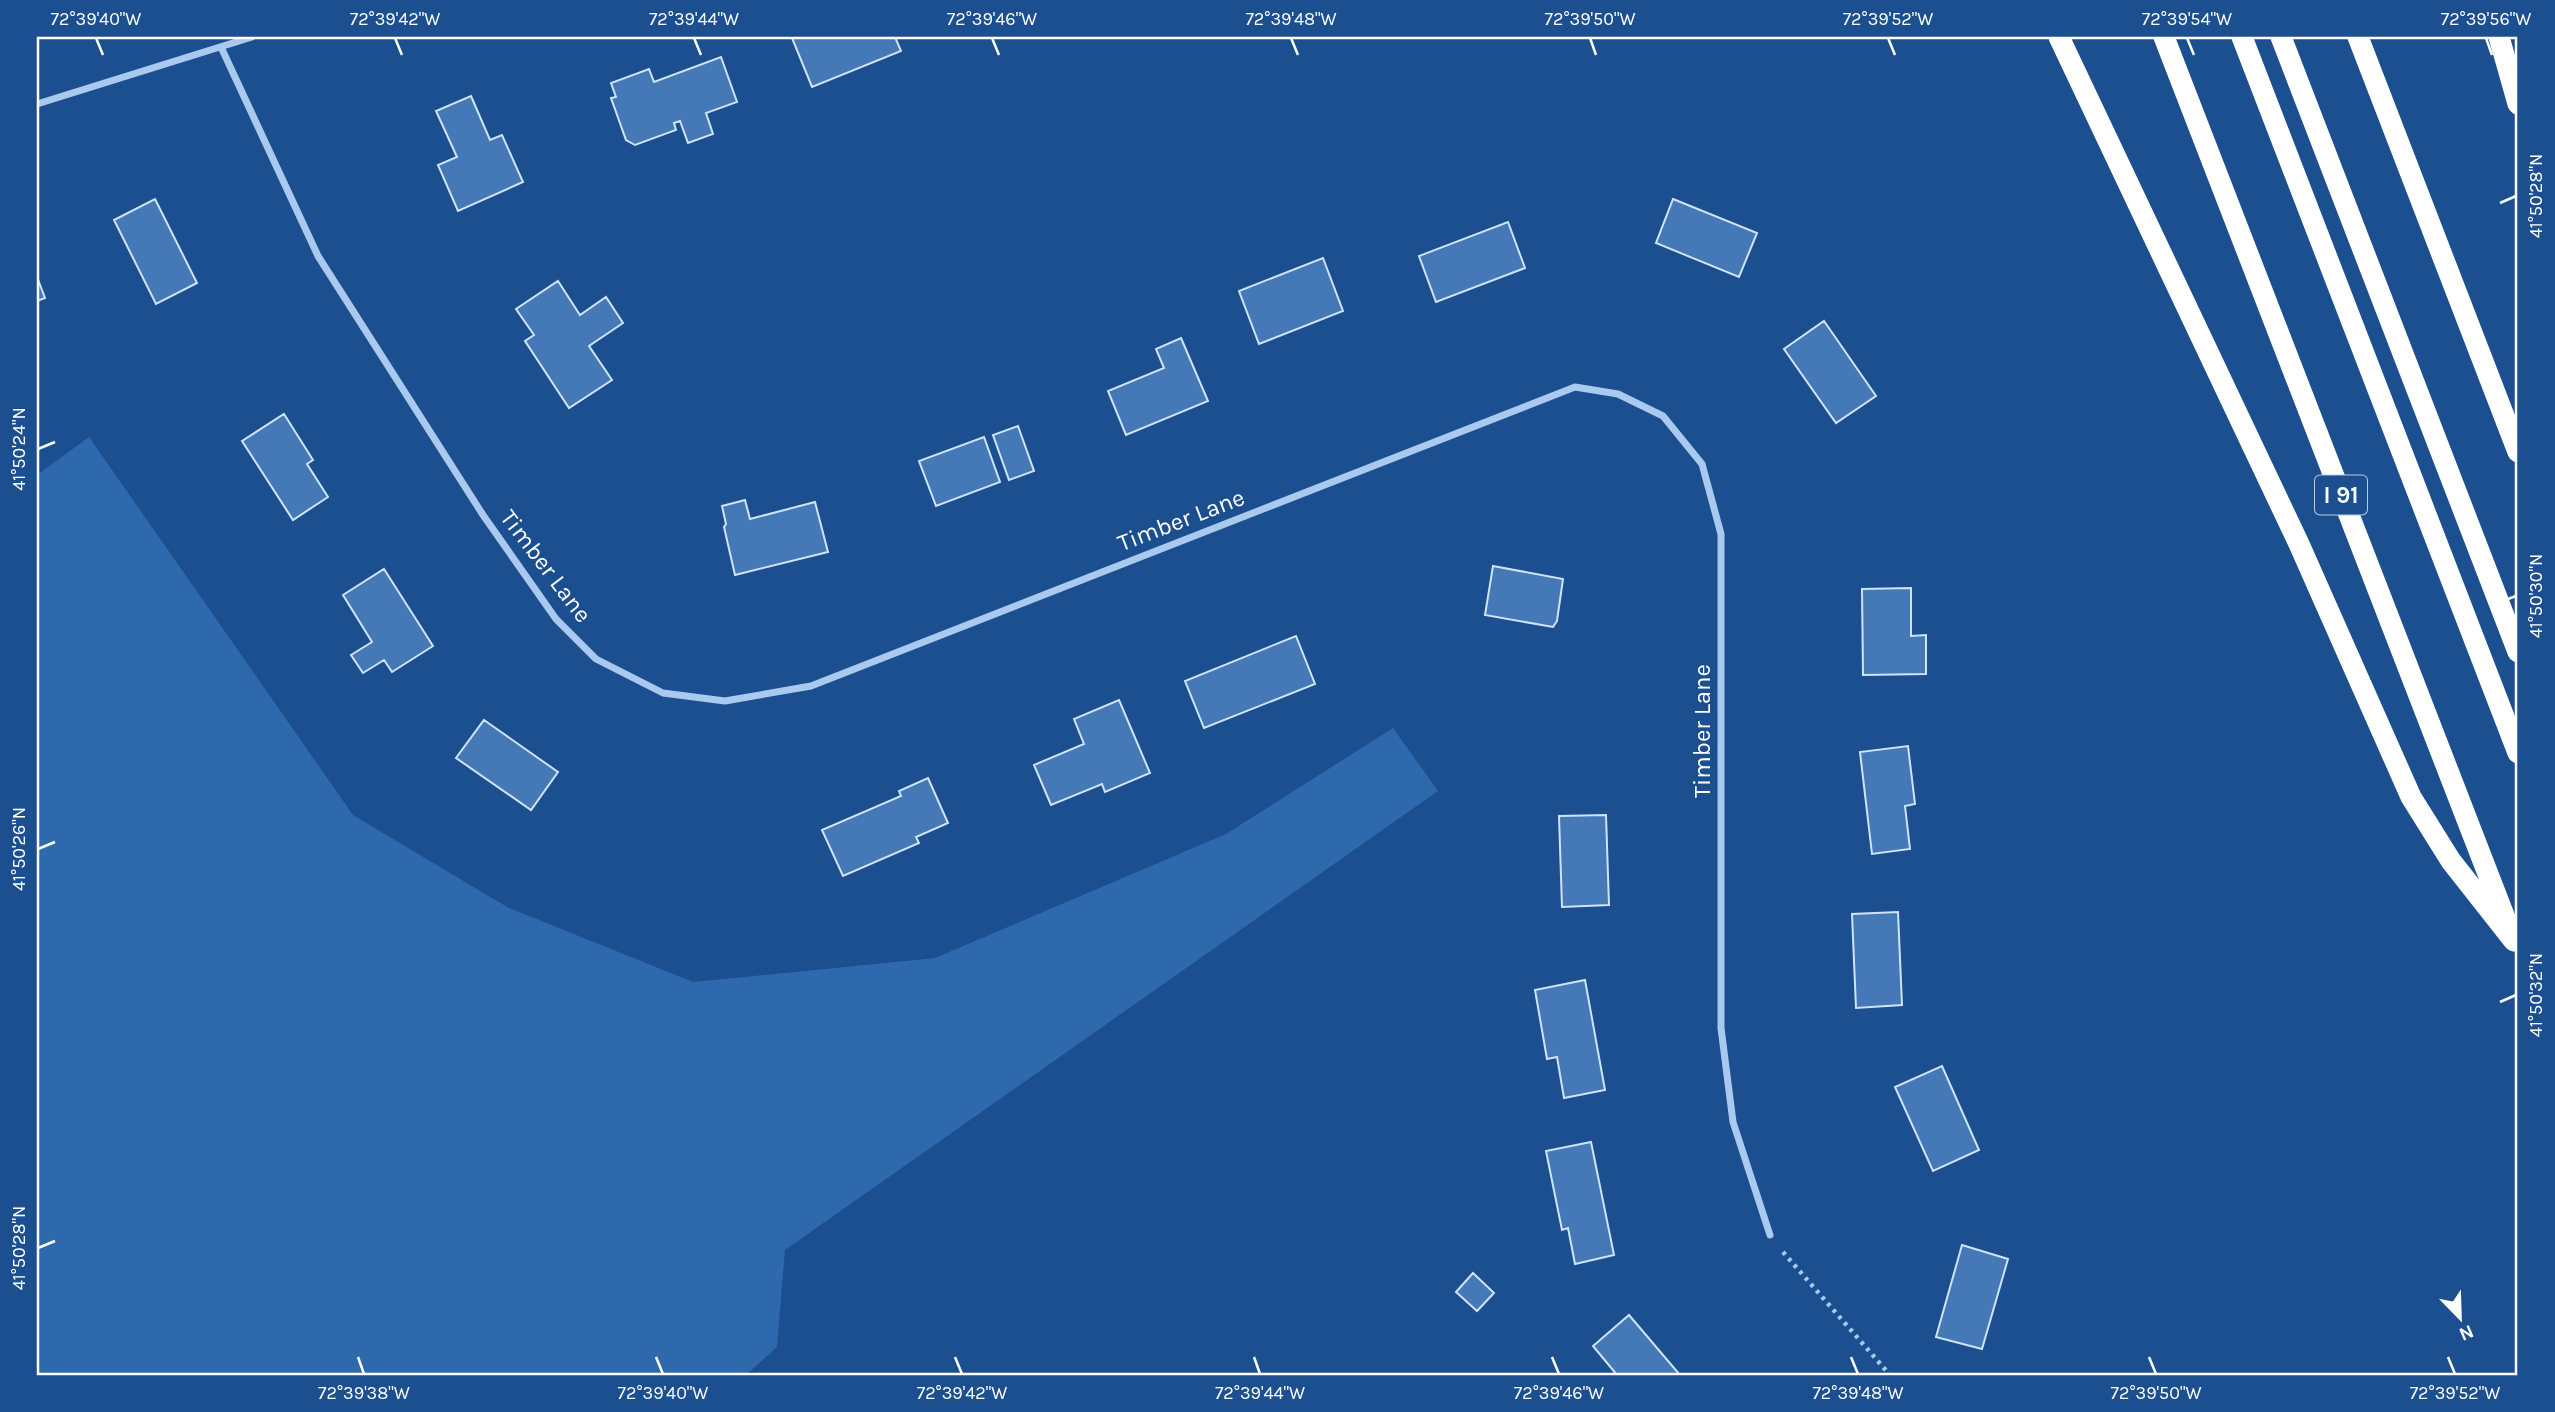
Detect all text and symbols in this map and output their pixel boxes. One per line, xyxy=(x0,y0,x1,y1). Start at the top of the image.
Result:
text: 72°39'40"W xyxy=(51,8,141,30)
text: 72°39'42"W xyxy=(350,8,440,30)
text: 72°39'44"W xyxy=(649,8,739,30)
text: 72°39'46"W xyxy=(947,8,1037,30)
text: 72°39'48"W xyxy=(1245,8,1337,30)
text: 72°39'50"W xyxy=(1545,8,1635,30)
text: 72°39'52"W xyxy=(1843,8,1933,30)
text: 72°39'54"W xyxy=(2142,8,2232,30)
text: 72°39'56"W xyxy=(2441,8,2531,30)
text: 41°50'28"N xyxy=(2525,154,2547,238)
text: 41°50'24"N xyxy=(8,407,30,491)
road number: I 91 xyxy=(2315,475,2367,514)
street label: Timber Lane xyxy=(1114,483,1248,557)
street label: Timber Lane xyxy=(495,504,597,628)
text: 41°50'30"N xyxy=(2525,554,2547,638)
street label: Timber Lane xyxy=(1688,664,1716,798)
text: 41°50'26"N xyxy=(8,807,30,891)
text: 41°50'32"N xyxy=(2525,953,2547,1037)
text: 41°50'28"N xyxy=(8,1206,30,1290)
north arrow xyxy=(2426,1282,2496,1352)
text: N xyxy=(2456,1320,2477,1346)
text: 72°39'38"W xyxy=(318,1382,410,1404)
text: 72°39'40"W xyxy=(618,1382,708,1404)
text: 72°39'42"W xyxy=(917,1382,1007,1404)
text: 72°39'44"W xyxy=(1215,1382,1305,1404)
text: 72°39'46"W xyxy=(1514,1382,1604,1404)
text: 72°39'48"W xyxy=(1812,1382,1904,1404)
text: 72°39'50"W xyxy=(2111,1382,2201,1404)
text: 72°39'52"W xyxy=(2410,1382,2500,1404)

